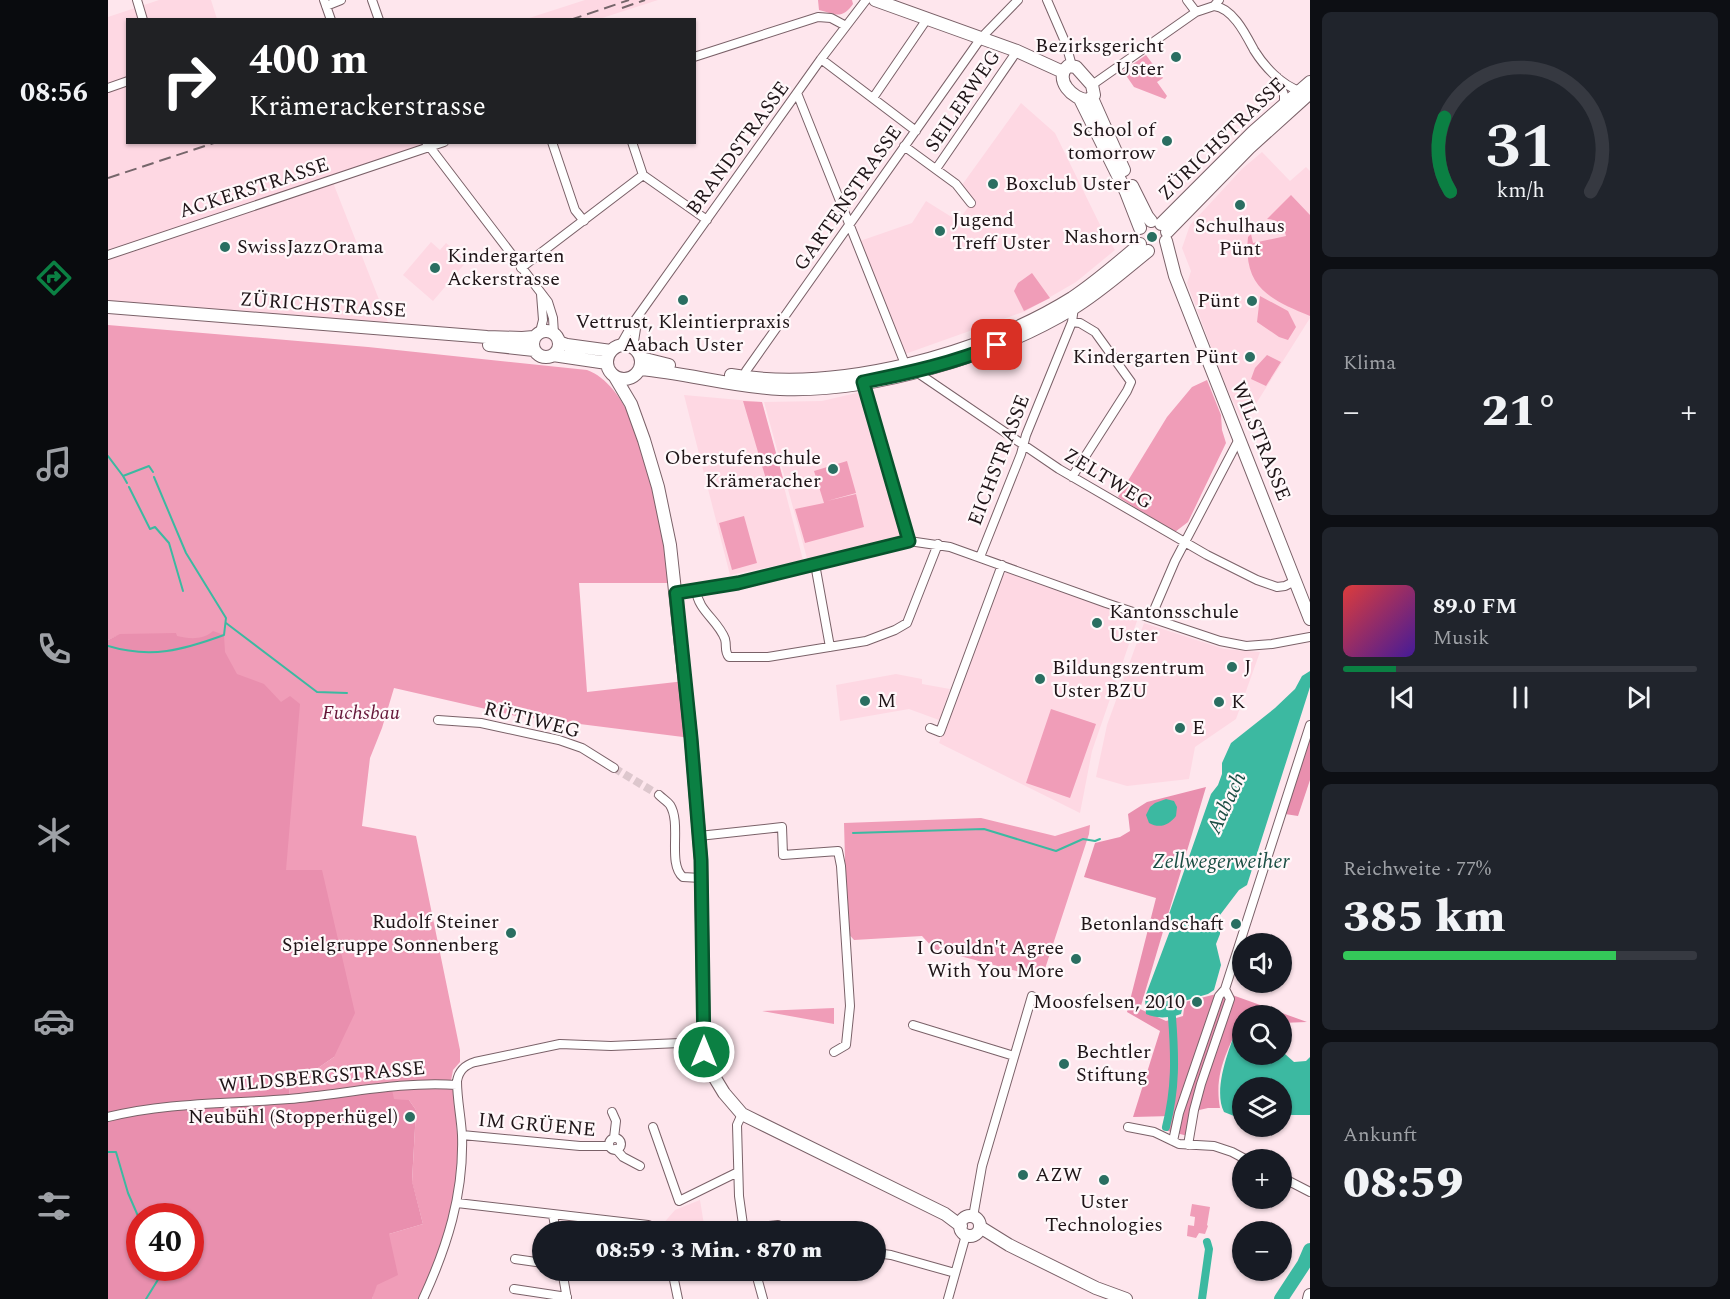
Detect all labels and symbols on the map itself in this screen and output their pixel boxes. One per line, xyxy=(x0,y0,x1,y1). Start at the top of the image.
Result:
place label: Bezirksgericht Uster xyxy=(1035,31,1164,84)
street label: SEILERWEG xyxy=(918,44,1008,158)
marker: Bezirksgericht Uster xyxy=(1169,50,1183,64)
street label: ZÜRICHSTRASSE xyxy=(1151,70,1293,208)
street label: BRANDSTRASSE xyxy=(679,75,797,221)
place label: School of tomorrow xyxy=(1067,115,1157,168)
street label: GARTENSTRASSE xyxy=(786,119,910,277)
marker: School of tomorrow xyxy=(1160,134,1174,148)
street label: ACKERSTRASSE xyxy=(175,150,333,226)
place label: Boxclub Uster xyxy=(1005,169,1131,199)
marker: Boxclub Uster xyxy=(986,177,1000,191)
marker: Schulhaus Pünt xyxy=(1233,198,1247,212)
place label: Jugend Treff Uster xyxy=(952,205,1050,258)
place label: Schulhaus Pünt xyxy=(1195,211,1285,264)
place label: Nashorn xyxy=(1064,222,1140,252)
marker: Jugend Treff Uster xyxy=(933,224,947,238)
marker: Nashorn xyxy=(1145,230,1159,244)
place label: SwissJazzOrama xyxy=(237,232,384,262)
marker: SwissJazzOrama xyxy=(218,240,232,254)
place label: Kindergarten Ackerstrasse xyxy=(447,241,565,294)
marker: Kindergarten Ackerstrasse xyxy=(428,261,442,275)
street label: ZÜRICHSTRASSE xyxy=(239,284,407,326)
place label: Pünt xyxy=(1197,286,1240,316)
marker: Vettrust, Kleintierpraxis Aabach Uster xyxy=(676,293,690,307)
marker: Pünt xyxy=(1245,294,1259,308)
place label: Vettrust, Kleintierpraxis Aabach Uster xyxy=(576,307,790,360)
pin xyxy=(971,319,1022,370)
place label: Kindergarten Pünt xyxy=(1073,342,1238,372)
marker: Kindergarten Pünt xyxy=(1243,350,1257,364)
street label: WILSTRASSE xyxy=(1223,377,1299,505)
street label: EICHSTRASSE xyxy=(960,390,1038,530)
street label: ZELTWEG xyxy=(1058,441,1158,517)
place label: Oberstufenschule Krämeracher xyxy=(664,443,821,496)
marker: Oberstufenschule Krämeracher xyxy=(826,462,840,476)
place label: Kantonsschule Uster xyxy=(1109,597,1239,650)
marker: Kantonsschule Uster xyxy=(1090,616,1104,630)
place label: J xyxy=(1244,652,1252,682)
place label: Bildungszentrum Uster BZU xyxy=(1052,653,1205,706)
marker: J xyxy=(1225,660,1239,674)
marker: Bildungszentrum Uster BZU xyxy=(1033,672,1047,686)
place label: M xyxy=(877,686,896,716)
place label: K xyxy=(1231,687,1246,717)
street label: RÜTIWEG xyxy=(481,694,583,746)
marker: M xyxy=(858,694,872,708)
marker: K xyxy=(1212,695,1226,709)
park label: Fuchsbau xyxy=(322,698,400,728)
place label: E xyxy=(1192,713,1205,743)
marker: E xyxy=(1173,721,1187,735)
water label: Aabach xyxy=(1198,767,1255,840)
water label: Zellwegerweiher xyxy=(1152,846,1291,878)
place label: Rudolf Steiner Spielgruppe Sonnenberg xyxy=(282,907,499,960)
place label: Betonlandschaft xyxy=(1080,909,1224,939)
marker: Betonlandschaft xyxy=(1229,917,1243,931)
marker: Rudolf Steiner Spielgruppe Sonnenberg xyxy=(504,926,518,940)
place label: I Couldn't Agree With You More xyxy=(916,933,1064,986)
marker: I Couldn't Agree With You More xyxy=(1069,952,1083,966)
place label: Moosfelsen, 2010 xyxy=(1033,987,1185,1017)
marker: Moosfelsen, 2010 xyxy=(1190,995,1204,1009)
position arrow xyxy=(672,1020,736,1084)
place label: Bechtler Stiftung xyxy=(1076,1037,1151,1090)
street label: WILDSBERGSTRASSE xyxy=(217,1053,427,1101)
marker: Bechtler Stiftung xyxy=(1057,1057,1071,1071)
place label: Neubühl (Stopperhügel) xyxy=(188,1102,398,1132)
street label: IM GRÜENE xyxy=(477,1105,597,1145)
marker: Neubühl (Stopperhügel) xyxy=(403,1110,417,1124)
place label: AZW xyxy=(1035,1160,1083,1190)
marker: AZW xyxy=(1016,1168,1030,1182)
marker: Uster Technologies xyxy=(1097,1173,1111,1187)
place label: Uster Technologies xyxy=(1045,1187,1163,1240)
speed limit sign: 40 xyxy=(126,1203,204,1281)

